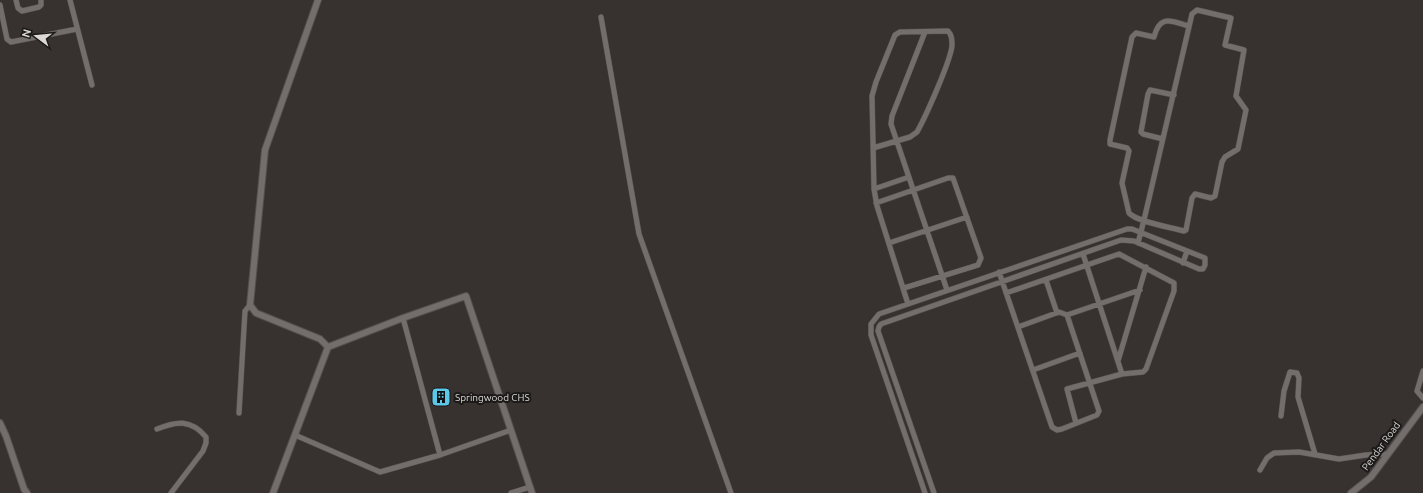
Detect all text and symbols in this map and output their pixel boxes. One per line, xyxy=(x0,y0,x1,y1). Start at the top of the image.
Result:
north arrow xyxy=(16,16,56,56)
text: N xyxy=(19,28,33,39)
building icon: Springwood CHS xyxy=(430,386,452,408)
place label: Springwood CHS xyxy=(455,392,530,403)
street label: Pendar Road xyxy=(1360,420,1402,472)

